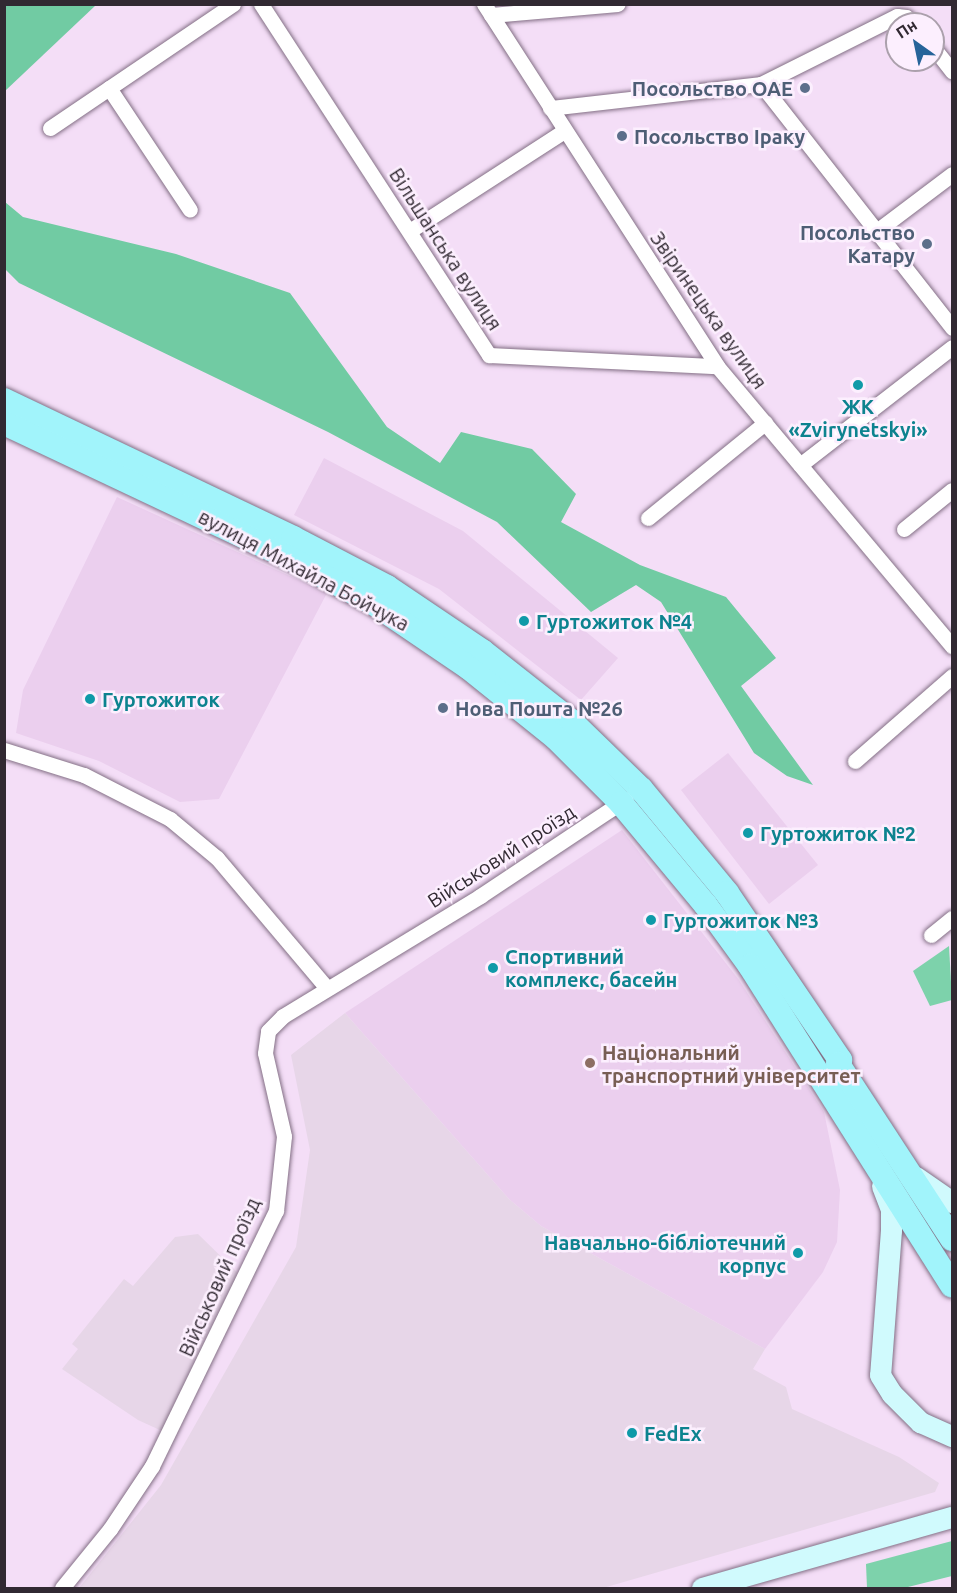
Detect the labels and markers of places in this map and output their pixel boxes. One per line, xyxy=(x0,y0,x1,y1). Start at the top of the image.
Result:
place label: Посольство ОАЕ xyxy=(632,76,793,100)
marker: Посольство ОАЕ xyxy=(798,81,812,95)
place label: Посольство Іраку xyxy=(634,124,805,148)
marker: Посольство Іраку xyxy=(615,129,629,143)
place label: Посольство Катару xyxy=(800,220,915,267)
marker: Посольство Катару xyxy=(920,237,934,251)
marker: ЖК «Zvirynetskyi» xyxy=(851,378,865,392)
place label: ЖК «Zvirynetskyi» xyxy=(788,394,928,441)
place label: Гуртожиток №4 xyxy=(536,609,692,633)
marker: Гуртожиток №4 xyxy=(517,614,531,628)
place label: Гуртожиток xyxy=(102,687,220,711)
marker: Гуртожиток xyxy=(83,692,97,706)
place label: Нова Пошта №26 xyxy=(455,696,623,720)
marker: Нова Пошта №26 xyxy=(436,701,450,715)
place label: Гуртожиток №2 xyxy=(760,821,916,845)
marker: Гуртожиток №2 xyxy=(741,826,755,840)
place label: Гуртожиток №3 xyxy=(663,908,819,932)
marker: Гуртожиток №3 xyxy=(644,913,658,927)
place label: Спортивний комплекс, басейн xyxy=(505,945,677,992)
marker: Спортивний комплекс, басейн xyxy=(486,961,500,975)
place label: Національний транспортний університет xyxy=(602,1040,861,1087)
marker: Національний транспортний університет xyxy=(583,1056,597,1070)
place label: Навчально-бібліотечний корпус xyxy=(544,1230,786,1277)
marker: Навчально-бібліотечний корпус xyxy=(791,1246,805,1260)
place label: FedEx xyxy=(644,1421,702,1445)
marker: FedEx xyxy=(625,1426,639,1440)

